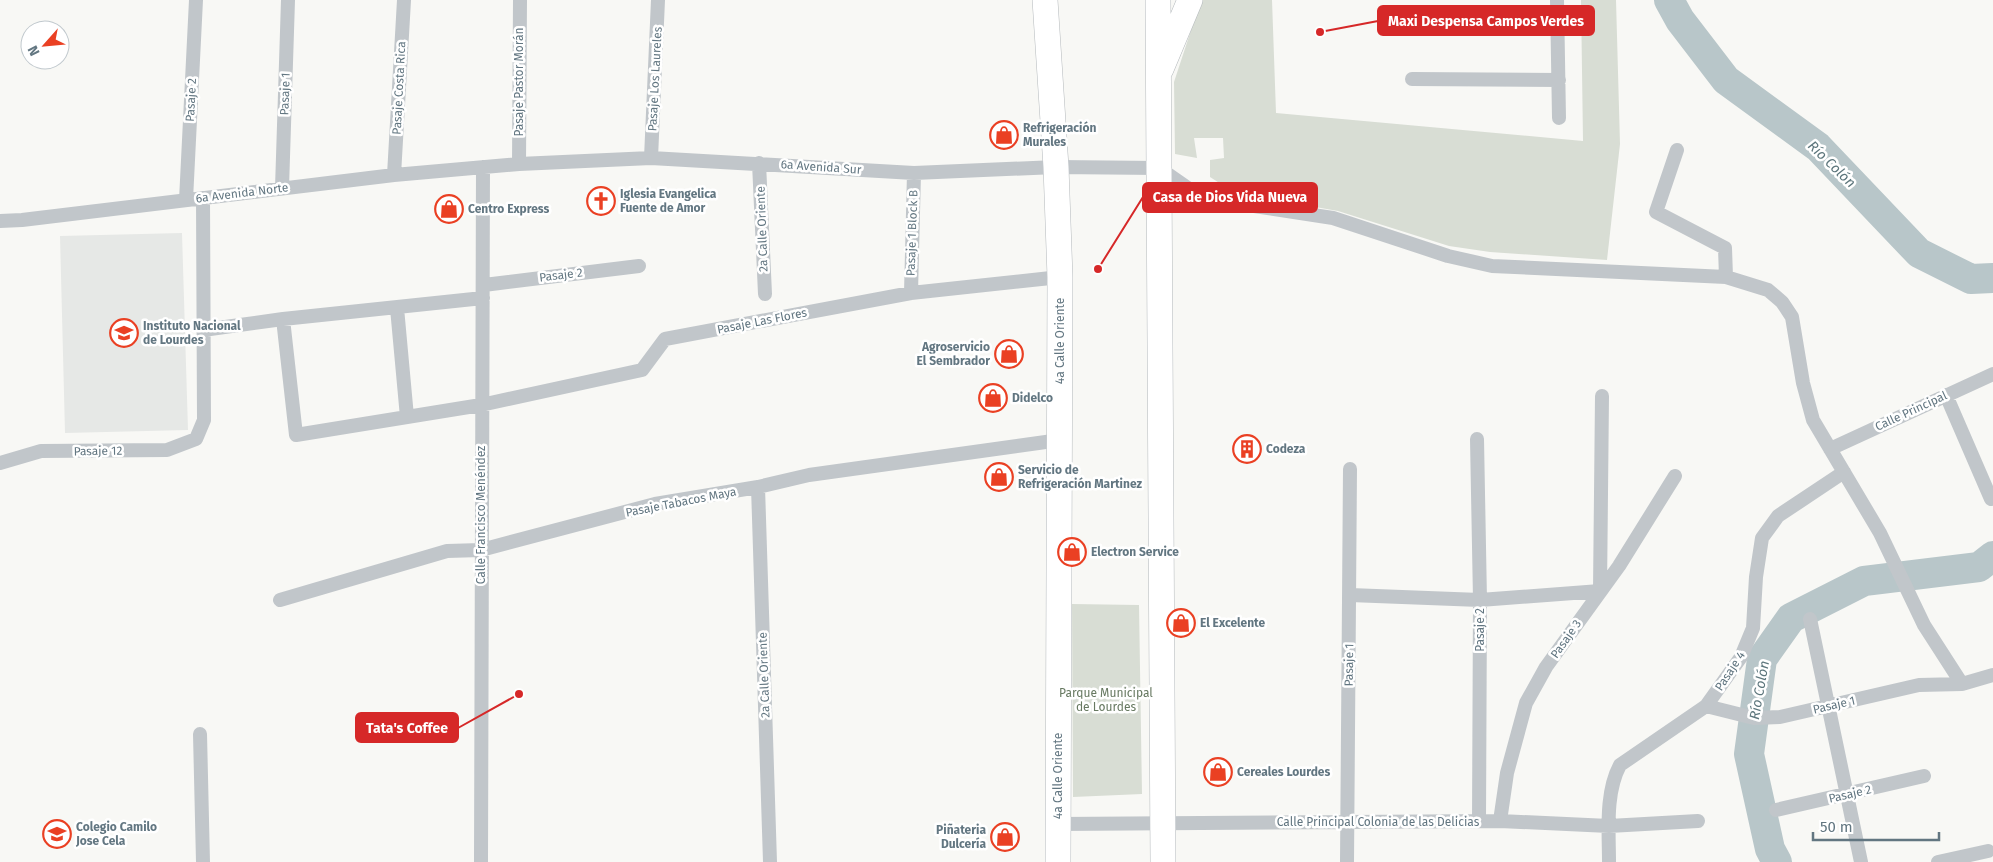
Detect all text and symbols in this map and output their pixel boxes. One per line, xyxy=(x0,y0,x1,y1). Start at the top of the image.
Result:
callout: Maxi Despensa Campos Verdes xyxy=(1378,6,1594,35)
text: Maxi Despensa Campos Verdes xyxy=(1388,13,1584,30)
north arrow xyxy=(20,20,70,70)
street label: Pasaje Los Laureles xyxy=(645,26,665,132)
street label: Pasaje Pastor Morán xyxy=(512,27,526,137)
street label: Pasaje Costa Rica xyxy=(390,41,408,135)
text: N xyxy=(24,43,44,59)
street label: Pasaje 1 xyxy=(277,72,293,116)
street label: Pasaje 2 xyxy=(183,78,199,122)
shop icon: Refrigeración Murales xyxy=(989,120,1019,150)
place label: Refrigeración Murales xyxy=(1023,121,1096,149)
water label: Río Colón xyxy=(1804,137,1859,191)
street label: 6a Avenida Sur xyxy=(780,157,862,177)
street label: 6a Avenida Norte xyxy=(195,180,289,206)
callout: Casa de Dios Vida Nueva xyxy=(1143,183,1317,212)
church icon: Iglesia Evangelica Fuente de Amor xyxy=(586,186,616,216)
street label: 2a Calle Oriente xyxy=(754,186,770,272)
place label: Iglesia Evangelica Fuente de Amor xyxy=(620,187,717,215)
text: Casa de Dios Vida Nueva xyxy=(1153,189,1308,206)
street label: Pasaje 1 Block B xyxy=(904,190,920,276)
shop icon: Centro Express xyxy=(434,194,464,224)
place label: Centro Express xyxy=(468,202,550,216)
street label: Pasaje 2 xyxy=(538,265,584,285)
street label: 4a Calle Oriente xyxy=(1053,298,1067,384)
street label: Pasaje Las Flores xyxy=(716,305,809,337)
school or university icon: Instituto Nacional de Lourdes xyxy=(109,318,139,348)
place label: Instituto Nacional de Lourdes xyxy=(143,319,241,347)
shop icon: Agroservicio El Sembrador xyxy=(994,339,1024,369)
place label: Agroservicio El Sembrador xyxy=(917,340,990,368)
shop icon: Didelco xyxy=(978,383,1008,413)
street label: Calle Principal xyxy=(1873,388,1950,434)
place label: Didelco xyxy=(1012,391,1053,405)
building icon: Codeza xyxy=(1232,434,1262,464)
place label: Codeza xyxy=(1266,442,1306,456)
street label: Pasaje 12 xyxy=(73,444,123,458)
street label: Calle Francisco Menéndez xyxy=(474,446,488,584)
shop icon: Servicio de Refrigeración Martinez xyxy=(984,462,1014,492)
place label: Servicio de Refrigeración Martinez xyxy=(1018,463,1142,491)
street label: Pasaje Tabacos Maya xyxy=(624,484,738,520)
shop icon: Electron Service xyxy=(1057,537,1087,567)
place label: Electron Service xyxy=(1091,545,1179,559)
shop icon: El Excelente xyxy=(1166,608,1196,638)
street label: Pasaje 2 xyxy=(1473,608,1487,652)
place label: El Excelente xyxy=(1200,616,1266,630)
street label: Pasaje 3 xyxy=(1548,617,1584,661)
street label: 2a Calle Oriente xyxy=(756,632,772,718)
street label: Pasaje 1 xyxy=(1342,643,1356,687)
street label: Pasaje 4 xyxy=(1712,648,1748,693)
water label: Río Colón xyxy=(1746,659,1773,721)
park label: Parque Municipal de Lourdes xyxy=(1059,686,1153,714)
street label: Pasaje 1 xyxy=(1812,693,1856,717)
callout: Tata's Coffee xyxy=(356,713,458,742)
text: Tata's Coffee xyxy=(366,720,448,737)
street label: 4a Calle Oriente xyxy=(1051,733,1065,819)
shop icon: Cereales Lourdes xyxy=(1203,757,1233,787)
place label: Cereales Lourdes xyxy=(1237,765,1330,779)
street label: Pasaje 2 xyxy=(1827,782,1873,806)
scale bar xyxy=(1813,810,1939,842)
street label: Calle Principal Colonia de las Delicias xyxy=(1277,815,1480,829)
text: 50 m xyxy=(1820,818,1853,836)
school or university icon: Colegio Camilo Jose Cela xyxy=(42,819,72,849)
place label: Colegio Camilo Jose Cela xyxy=(75,820,157,848)
shop icon: Piñateria Dulcería xyxy=(990,822,1020,852)
place label: Piñateria Dulcería xyxy=(936,823,986,851)

